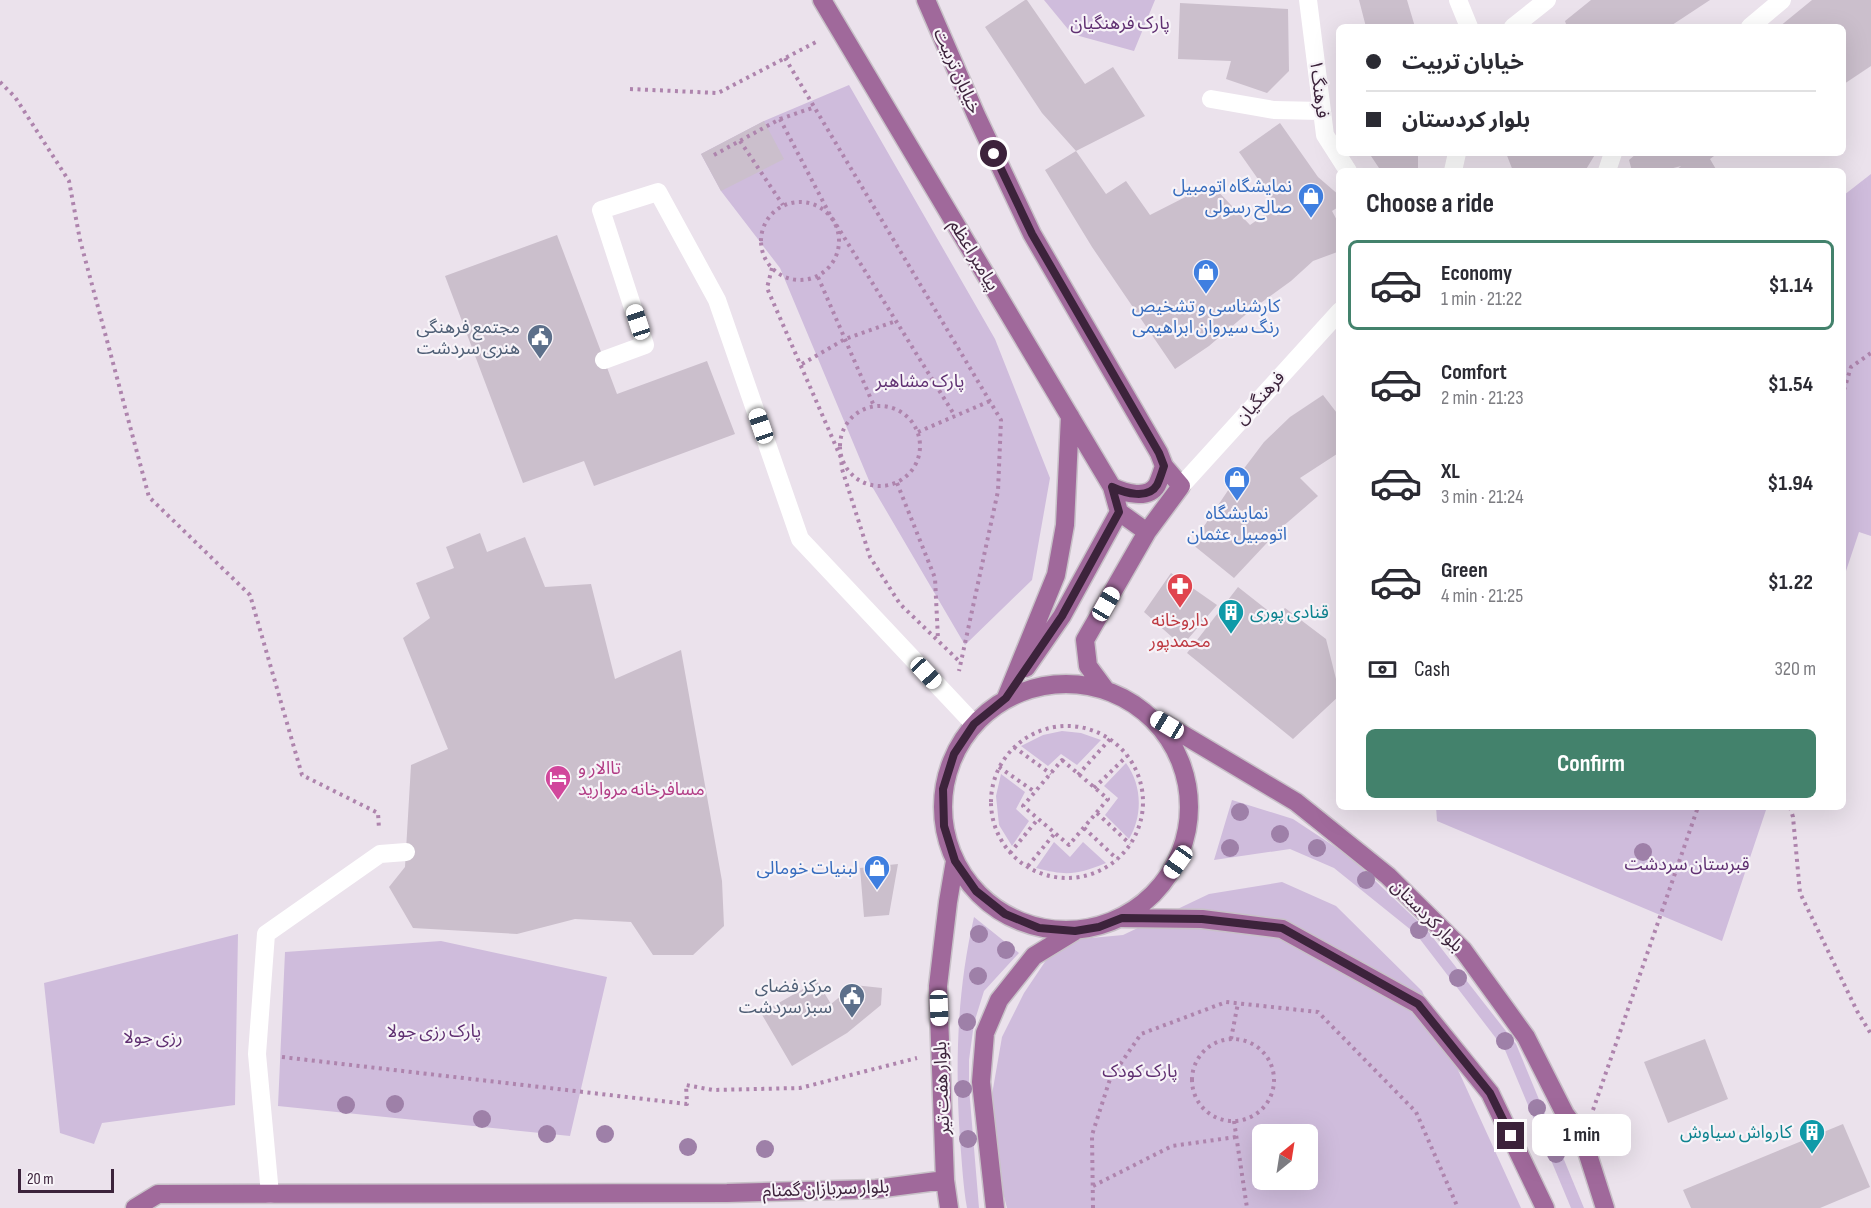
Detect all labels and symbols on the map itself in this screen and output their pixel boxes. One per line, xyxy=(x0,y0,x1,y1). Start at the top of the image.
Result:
park label: پارک فرهنگیان xyxy=(1070,13,1170,34)
street label: خیابان تربیت xyxy=(929,25,985,117)
street label: فرهنگ۱ xyxy=(1305,59,1333,119)
route start xyxy=(980,140,1007,167)
place label: نمایشگاه اتومبیل صالح رسولی xyxy=(1173,176,1292,220)
shop icon: نمایشگاه اتومبیل صالح رسولی xyxy=(1296,181,1326,219)
street label: پیامبر اعظم xyxy=(943,216,1003,295)
shop icon: کارشناسی و تشخیص رنگ سیروان ابراهیمی xyxy=(1191,257,1221,295)
place label: کارشناسی و تشخیص رنگ سیروان ابراهیمی xyxy=(1132,296,1281,338)
car xyxy=(624,302,652,342)
place label: مجتمع فرهنگی هنری سردشت xyxy=(416,317,520,359)
public building icon: مجتمع فرهنگی هنری سردشت xyxy=(525,322,555,360)
street label: فرهنگیان xyxy=(1231,367,1289,429)
park label: پارک مشاهبر xyxy=(875,371,964,392)
car xyxy=(747,406,775,446)
shop icon: نمایشگاه اتومبیل عثمان xyxy=(1222,464,1252,502)
place label: نمایشگاه اتومبیل عثمان xyxy=(1187,503,1287,545)
pharmacy icon: داروخانه محمدپور xyxy=(1165,571,1195,609)
car xyxy=(1089,584,1123,624)
building icon: قنادی پوری xyxy=(1216,597,1246,635)
place label: قنادی پوری xyxy=(1250,602,1329,623)
place label: داروخانه محمدپور xyxy=(1148,610,1211,652)
car xyxy=(907,654,945,692)
car xyxy=(1147,708,1187,742)
place label: تاالار و مسافرخانه مروارید xyxy=(578,758,705,800)
hotel icon: تاالار و مسافرخانه مروارید xyxy=(543,763,573,801)
car xyxy=(1160,842,1196,882)
shop icon: لبنیات خومالی xyxy=(862,853,892,891)
park label: قبرستان سردشت xyxy=(1624,854,1750,875)
place label: لبنیات خومالی xyxy=(757,858,858,879)
street label: بلوار کردستان xyxy=(1387,876,1467,956)
place label: مرکز فضای سبز سردشت xyxy=(739,976,832,1018)
public building icon: مرکز فضای سبز سردشت xyxy=(837,981,867,1019)
car xyxy=(929,990,949,1026)
park label: پارک رزی جولا xyxy=(387,1021,481,1042)
park label: رزی جولا xyxy=(123,1027,183,1048)
street label: بلوار هفت تیر xyxy=(930,1041,954,1136)
park label: پارک کودک xyxy=(1102,1061,1178,1082)
callout: 1 min xyxy=(1532,1115,1631,1157)
building icon: کارواش سیاوش xyxy=(1797,1117,1827,1155)
route end xyxy=(1497,1122,1524,1149)
place label: کارواش سیاوش xyxy=(1680,1122,1793,1143)
north arrow xyxy=(1252,1124,1318,1190)
scale bar xyxy=(18,1166,114,1194)
street label: بلوار سربازان گمنام xyxy=(762,1176,890,1205)

